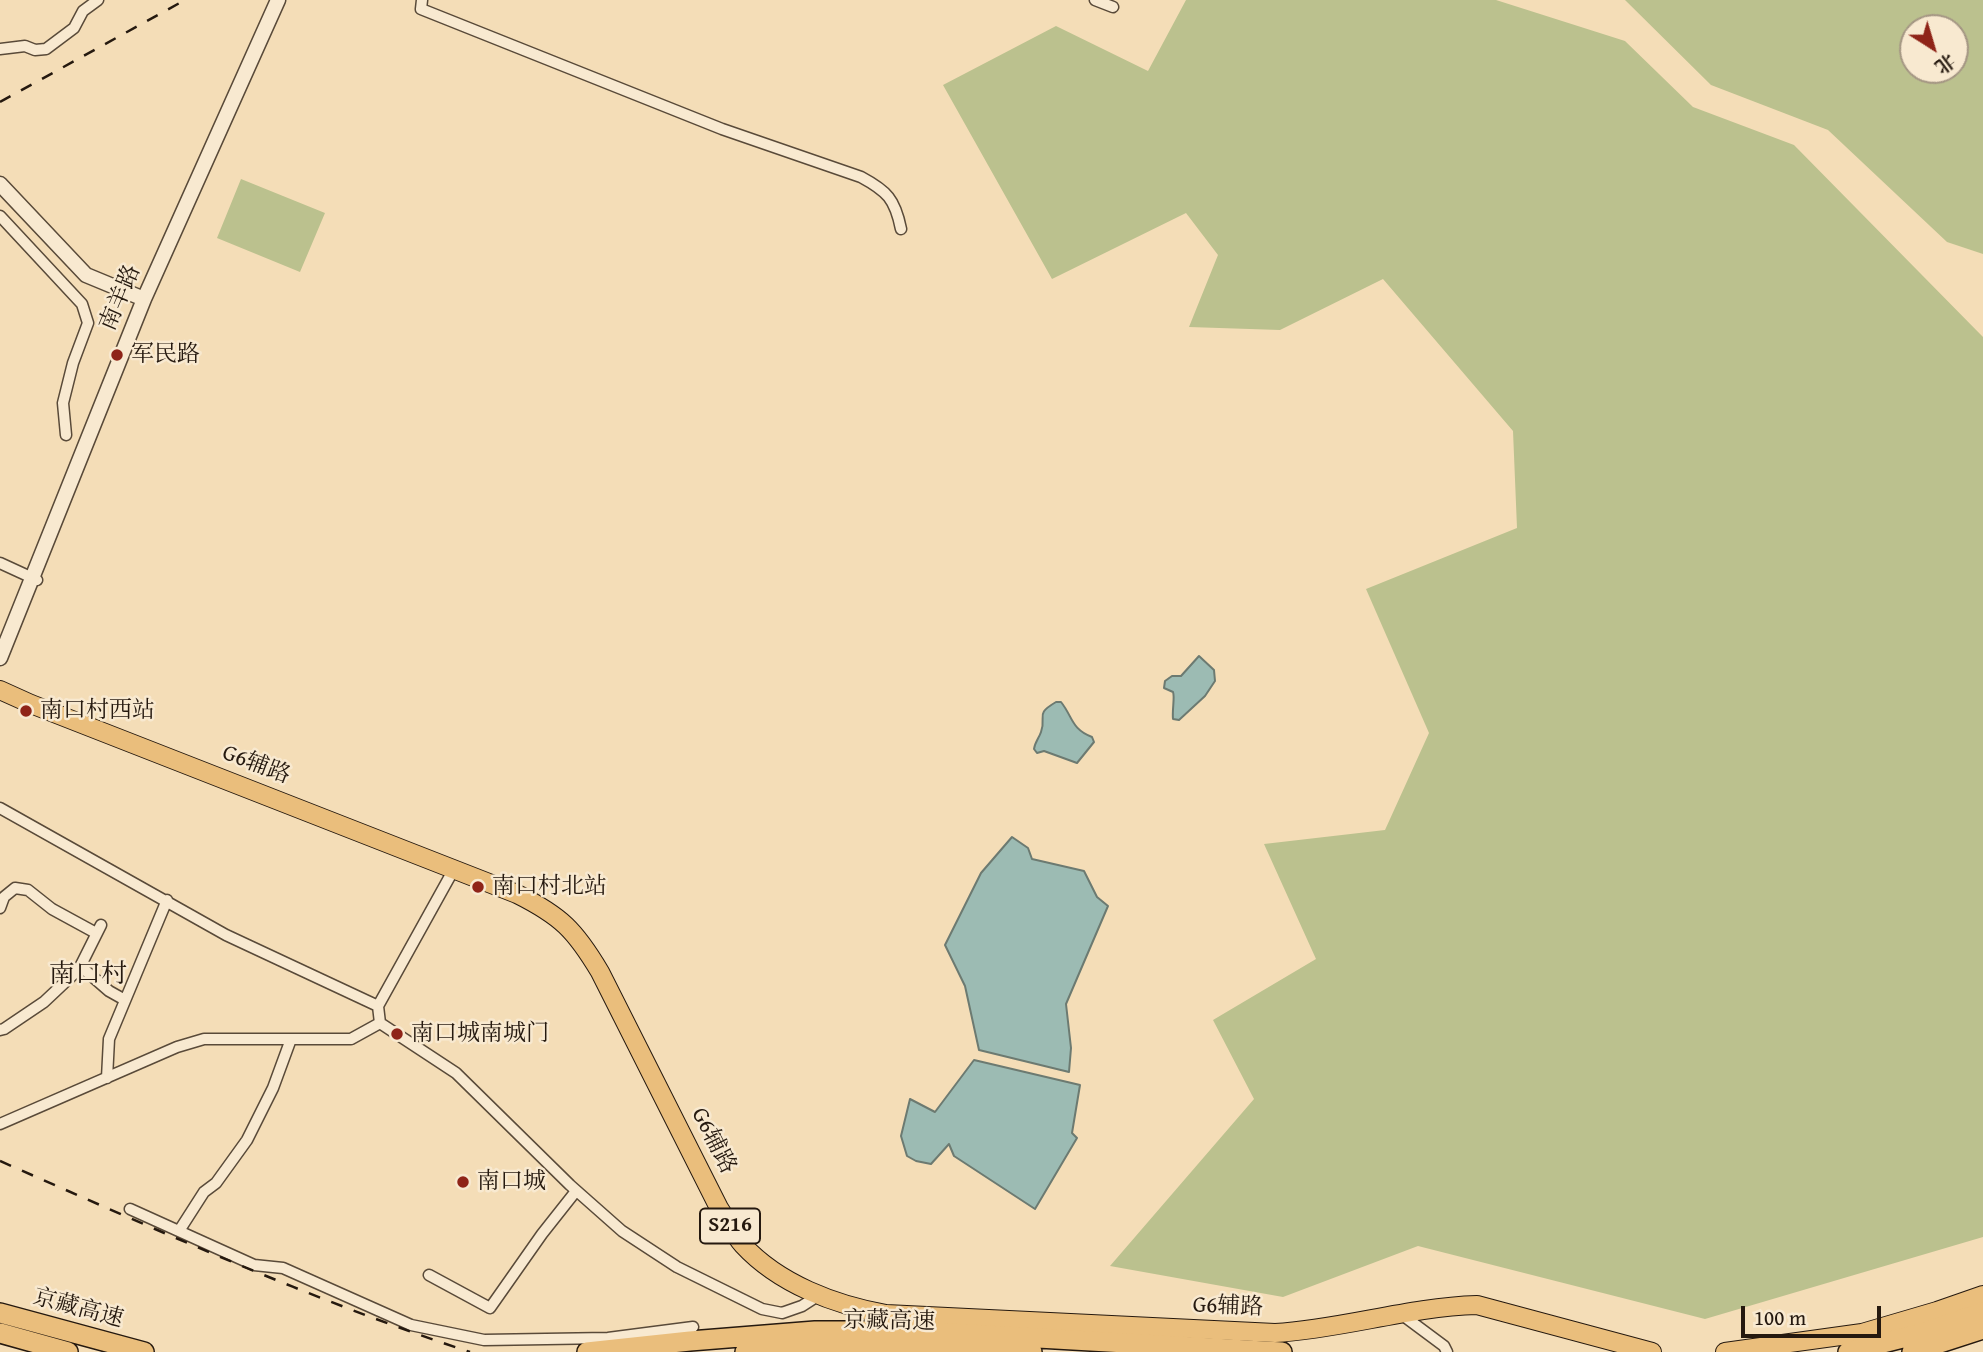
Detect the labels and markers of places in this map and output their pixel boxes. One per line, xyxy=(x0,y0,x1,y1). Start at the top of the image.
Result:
place label: 军民路 xyxy=(131,341,200,369)
marker: 军民路 xyxy=(109,347,125,363)
place label: 南口村西站 xyxy=(40,697,155,725)
marker: 南口村西站 xyxy=(18,703,34,719)
place label: 南口村北站 xyxy=(492,873,607,901)
marker: 南口村北站 xyxy=(470,879,486,895)
place label: 南口城南城门 xyxy=(411,1020,549,1048)
marker: 南口城南城门 xyxy=(389,1026,405,1042)
place label: 南口城 xyxy=(477,1168,546,1196)
marker: 南口城 xyxy=(455,1174,471,1190)

